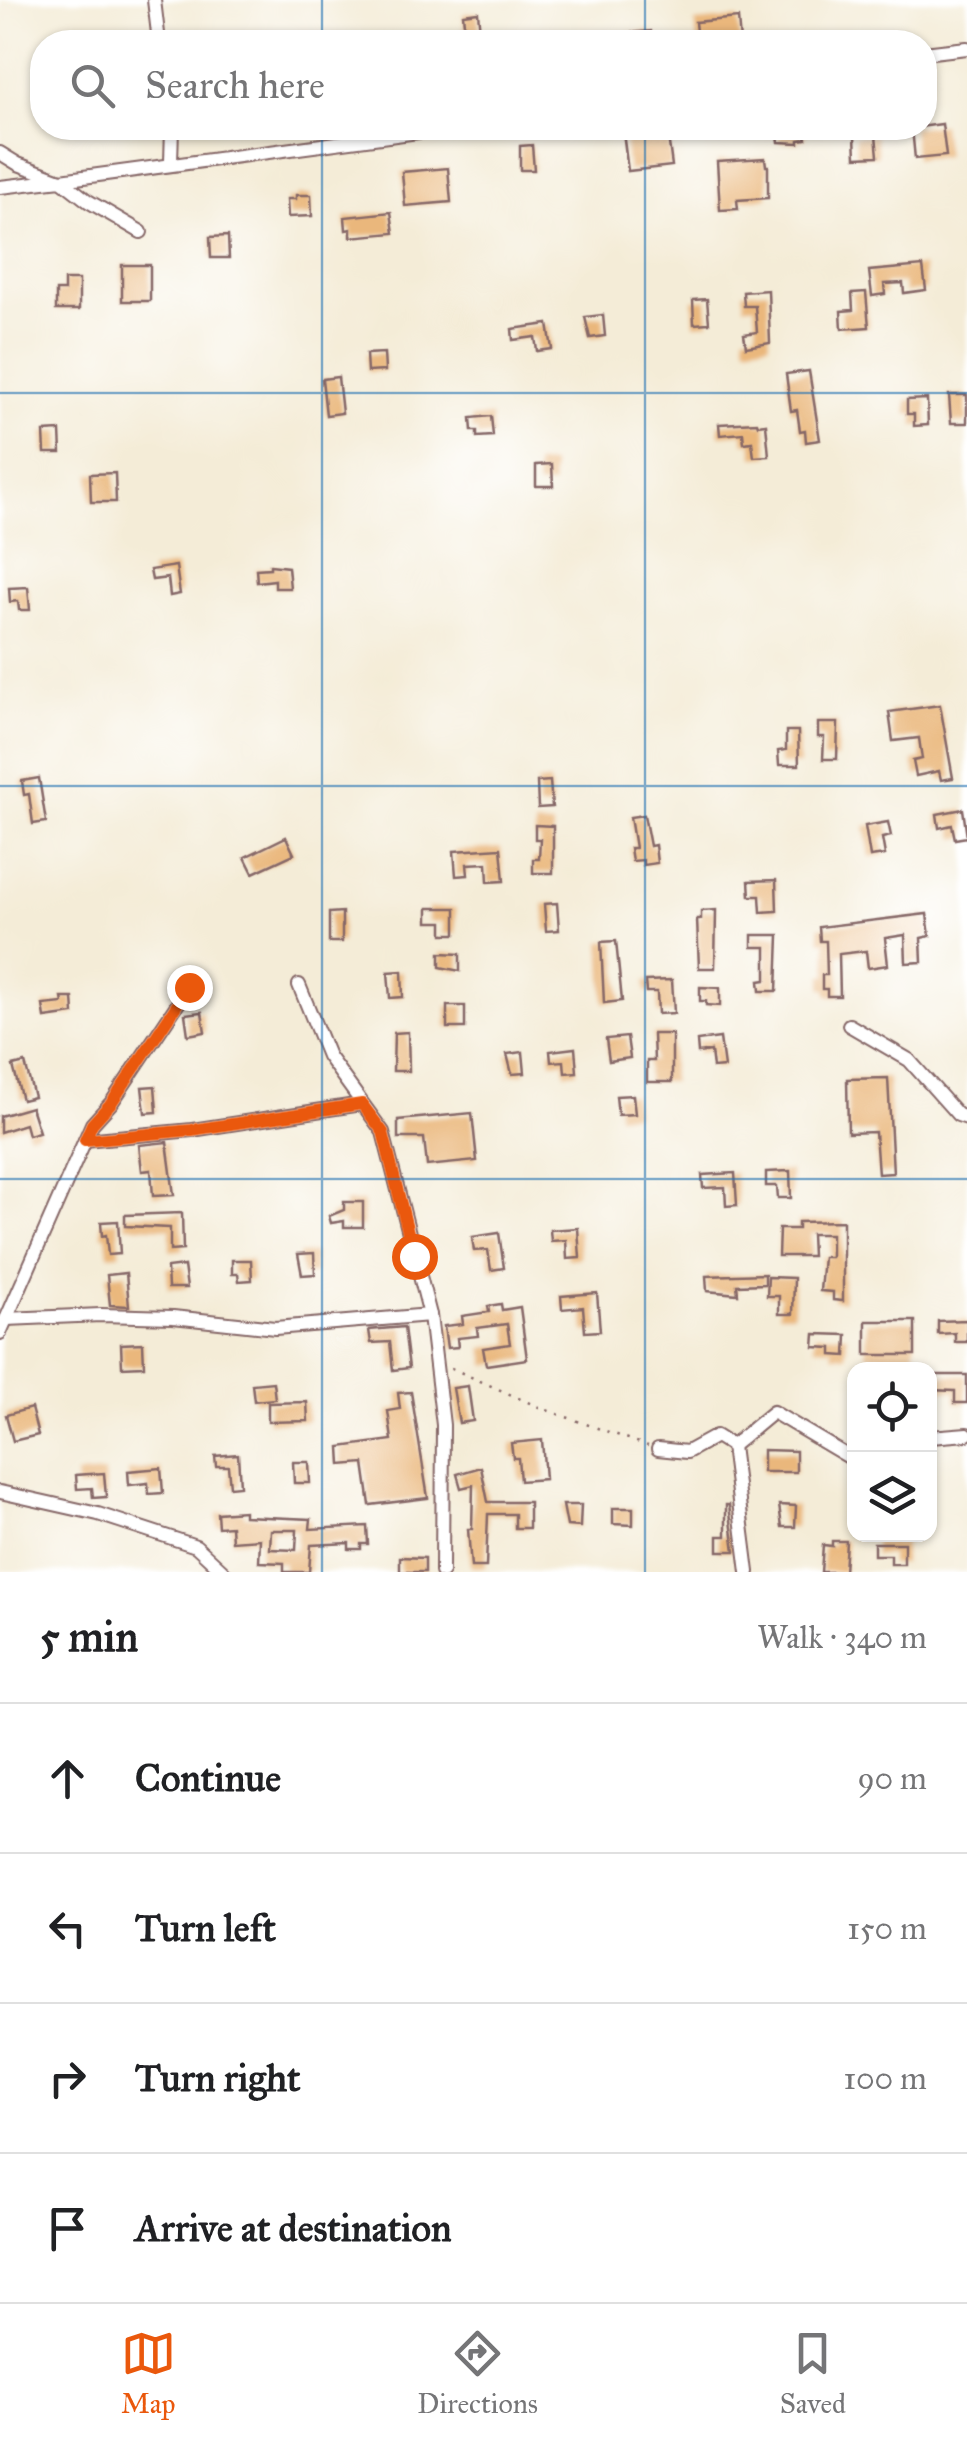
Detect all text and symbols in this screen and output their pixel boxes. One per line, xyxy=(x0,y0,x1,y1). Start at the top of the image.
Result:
search box xyxy=(30,30,937,140)
icon: search xyxy=(65,58,120,113)
text: Search here xyxy=(145,62,325,108)
route end xyxy=(167,965,213,1011)
route start xyxy=(392,1234,438,1280)
map controls xyxy=(847,1362,937,1542)
button: locate xyxy=(847,1362,937,1452)
button: layers xyxy=(847,1452,937,1542)
text: 5 min xyxy=(40,1611,138,1663)
text: Walk · 340 m xyxy=(757,1618,927,1657)
icon: ahead xyxy=(40,1751,95,1806)
text: Continue xyxy=(135,1755,281,1801)
text: 90 m xyxy=(857,1759,927,1798)
icon: left xyxy=(40,1901,95,1956)
text: Turn left xyxy=(135,1905,276,1951)
text: 150 m xyxy=(847,1909,927,1948)
icon: right xyxy=(40,2051,95,2106)
text: Turn right xyxy=(135,2055,301,2101)
text: 100 m xyxy=(843,2059,927,2098)
icon: arrive xyxy=(40,2201,95,2256)
text: Arrive at destination xyxy=(135,2205,452,2251)
tab: Map xyxy=(121,2326,176,2421)
tab: Directions xyxy=(417,2326,538,2421)
tab: Saved xyxy=(780,2326,846,2421)

